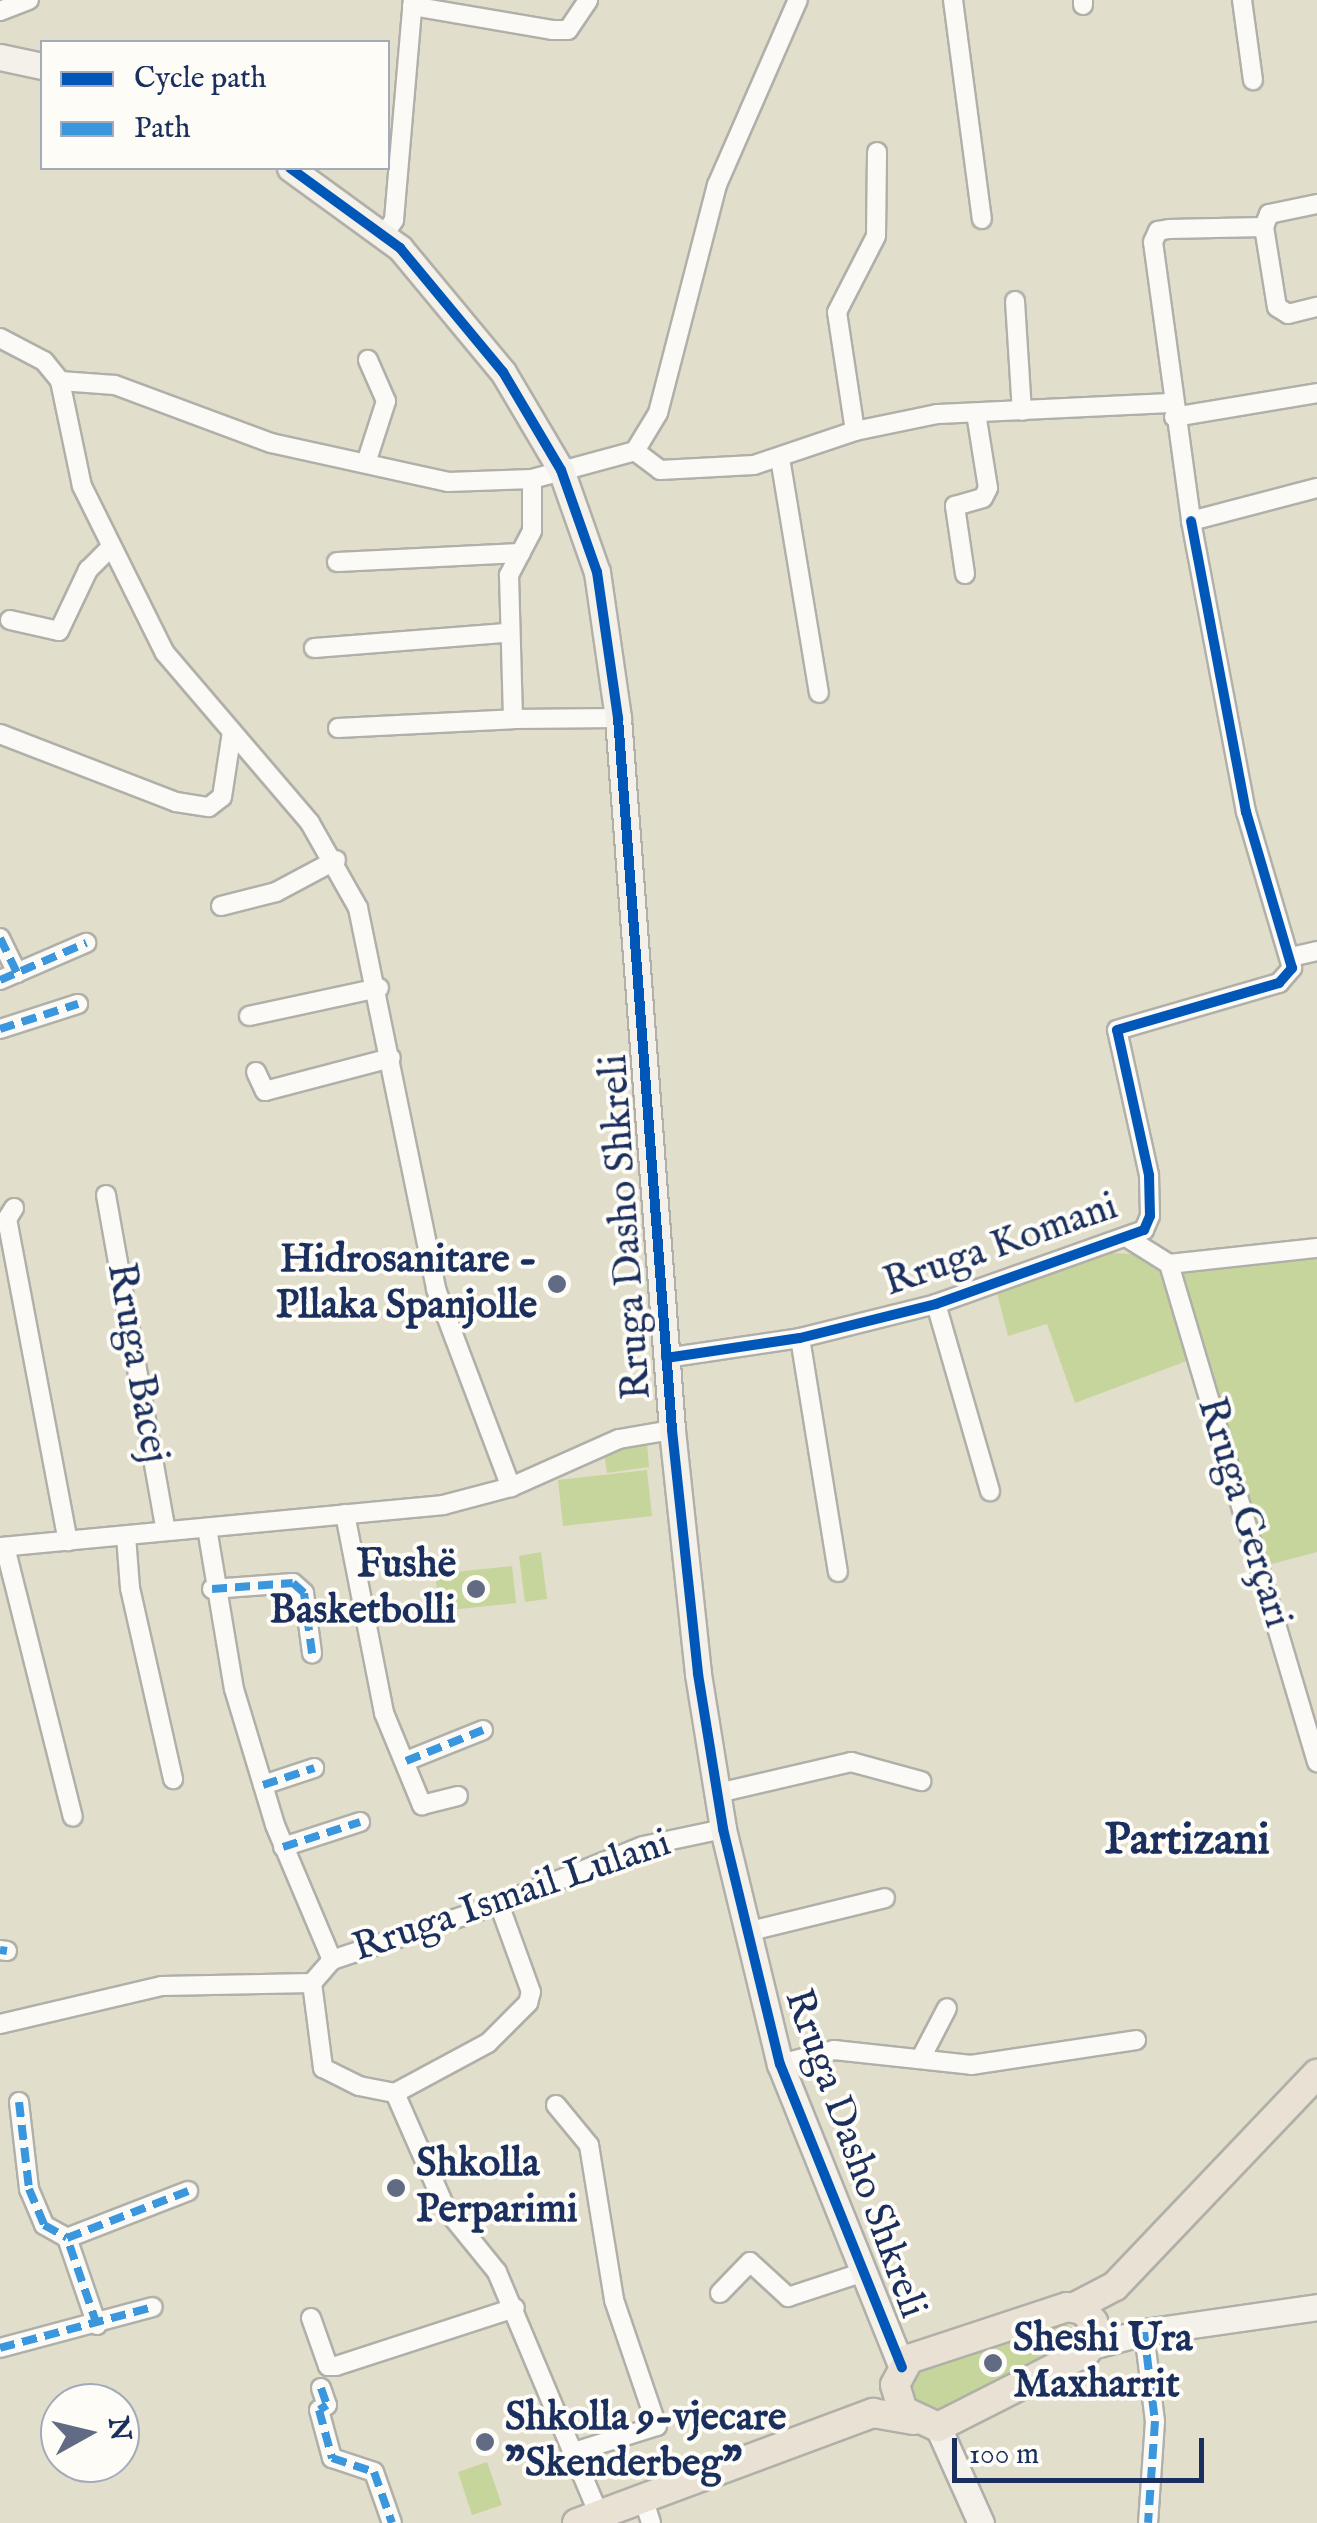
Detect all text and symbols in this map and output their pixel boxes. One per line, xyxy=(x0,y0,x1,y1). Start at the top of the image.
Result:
legend xyxy=(40,40,390,170)
text: Cycle path xyxy=(134,60,267,98)
text: Path xyxy=(134,110,190,148)
street label: Rruga Dasho Shkreli xyxy=(591,1053,663,1401)
street label: Rruga Komani xyxy=(878,1184,1124,1308)
place label: Hidrosanitare - Pllaka Spanjolle xyxy=(276,1237,537,1331)
street label: Rruga Bacej xyxy=(95,1259,177,1467)
marker: Hidrosanitare - Pllaka Spanjolle xyxy=(546,1273,568,1295)
street label: Rruga Gerçari xyxy=(1185,1392,1301,1634)
place label: Fushë Basketbolli xyxy=(270,1542,456,1636)
marker: Fushë Basketbolli xyxy=(465,1578,487,1600)
district label: Partizani xyxy=(1104,1814,1270,1868)
street label: Rruga Ismail Lulani xyxy=(347,1820,677,1974)
street label: Rruga Dasho Shkreli xyxy=(772,1983,936,2325)
place label: Shkolla Perparimi xyxy=(416,2141,578,2235)
marker: Shkolla Perparimi xyxy=(385,2177,407,2199)
place label: Sheshi Ura Maxharrit xyxy=(1013,2316,1193,2410)
marker: Sheshi Ura Maxharrit xyxy=(982,2352,1004,2374)
north arrow xyxy=(40,2383,140,2483)
place label: Shkolla 9-vjecare "Skenderbeg" xyxy=(505,2395,786,2489)
text: N xyxy=(99,2415,137,2443)
scale bar xyxy=(957,2418,1210,2480)
marker: Shkolla 9-vjecare "Skenderbeg" xyxy=(474,2431,496,2453)
text: 100 m xyxy=(969,2436,1039,2474)

